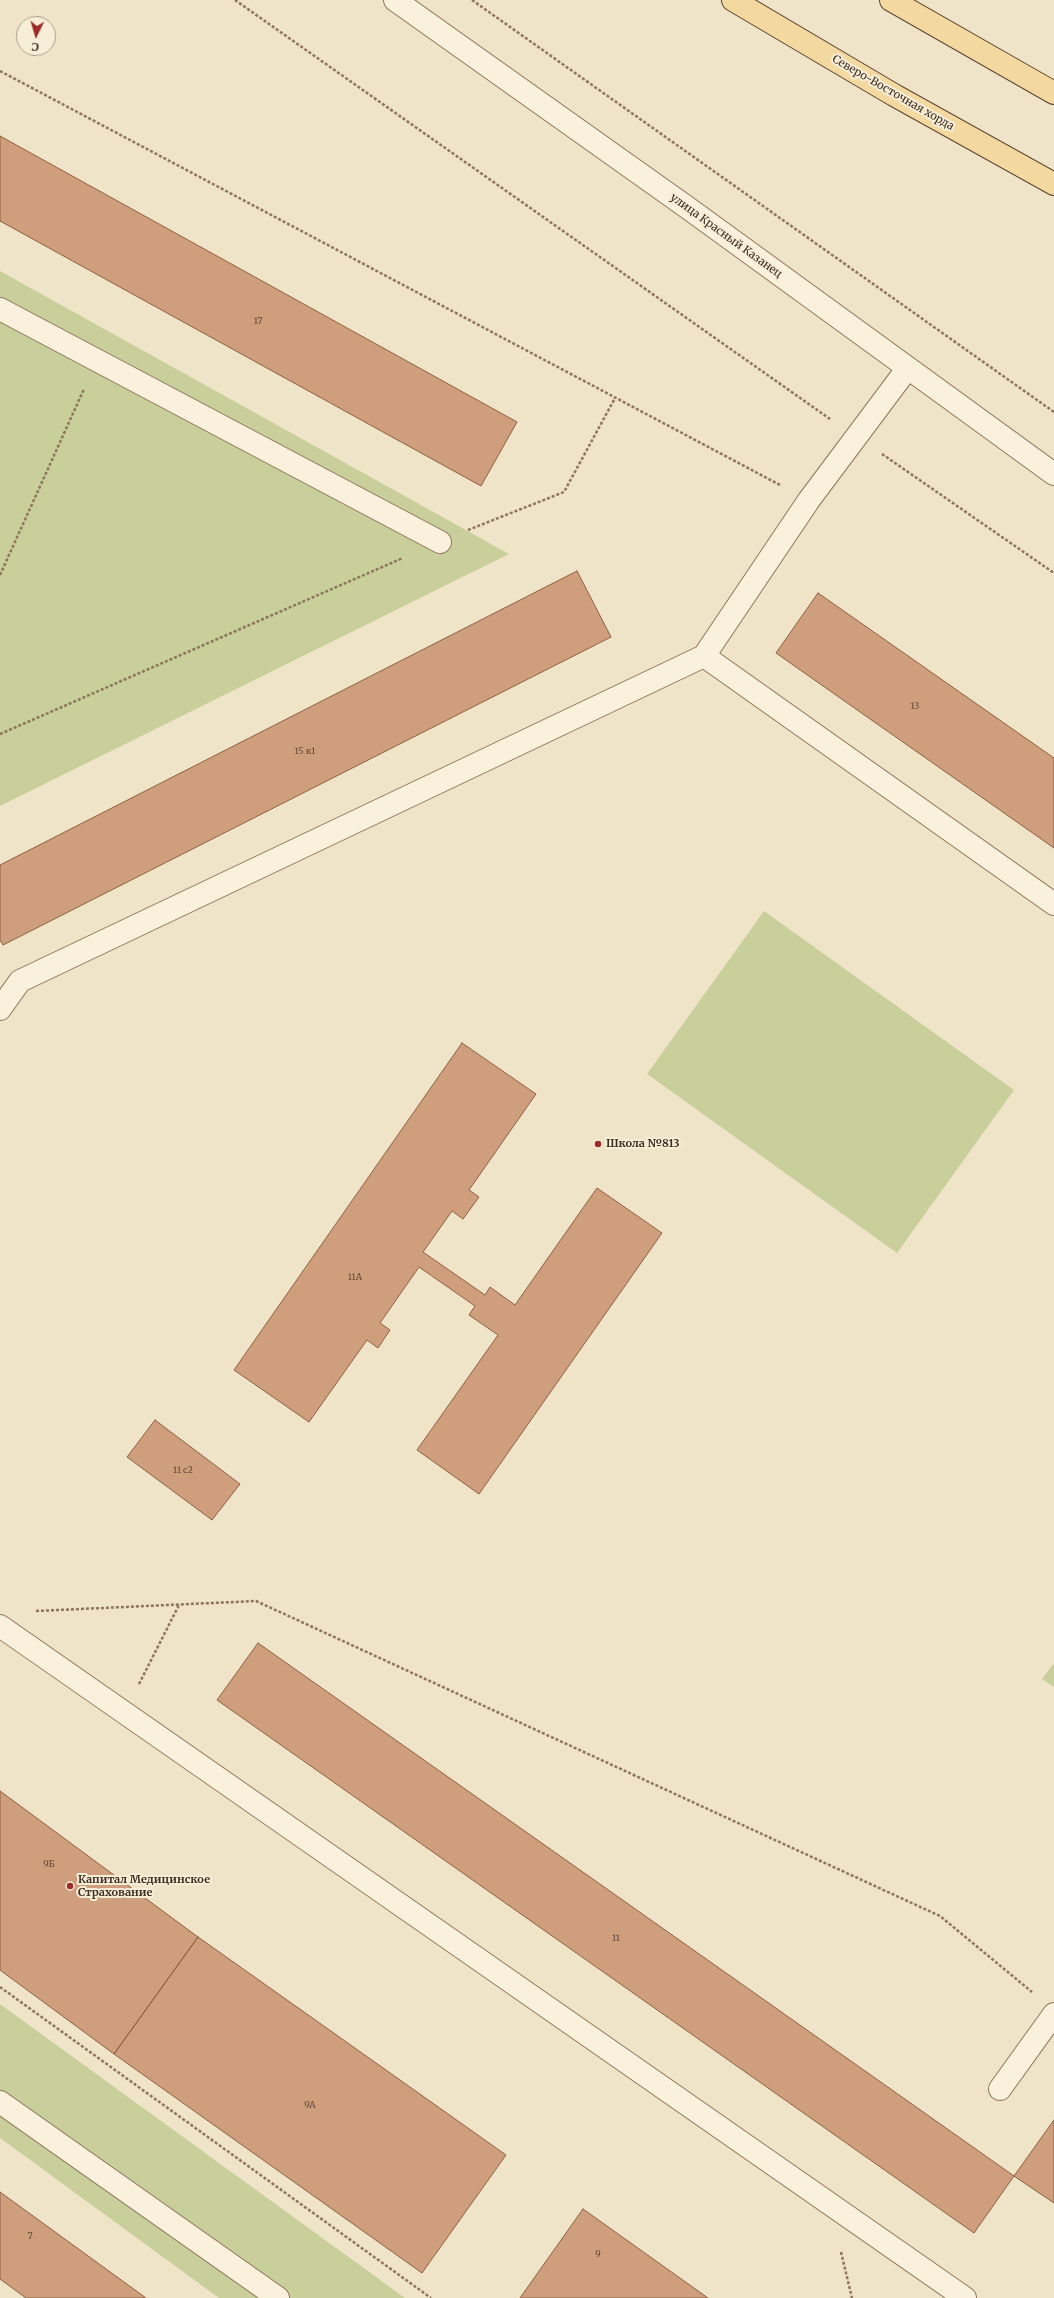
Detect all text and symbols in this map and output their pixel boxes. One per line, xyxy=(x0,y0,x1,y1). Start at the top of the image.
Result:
north arrow xyxy=(16,16,56,56)
text: С xyxy=(31,40,39,54)
street label: Северо-Восточная хорда xyxy=(830,53,956,133)
street label: улица Красный Казанец xyxy=(667,191,785,281)
house number: 17 xyxy=(254,316,262,326)
house number: 13 xyxy=(911,701,919,711)
house number: 15 к1 xyxy=(295,746,315,756)
place label: Школа №813 xyxy=(606,1137,680,1151)
marker: Школа №813 xyxy=(593,1139,603,1149)
house number: 11А xyxy=(348,1272,362,1282)
house number: 11 с2 xyxy=(173,1465,193,1475)
house number: 9Б xyxy=(43,1859,55,1869)
place label: Капитал Медицинское Страхование xyxy=(78,1873,210,1899)
marker: Капитал Медицинское Страхование xyxy=(65,1881,75,1891)
house number: 11 xyxy=(612,1933,620,1943)
house number: 9А xyxy=(304,2100,316,2110)
house number: 7 xyxy=(27,2231,33,2241)
house number: 9 xyxy=(595,2249,601,2259)

